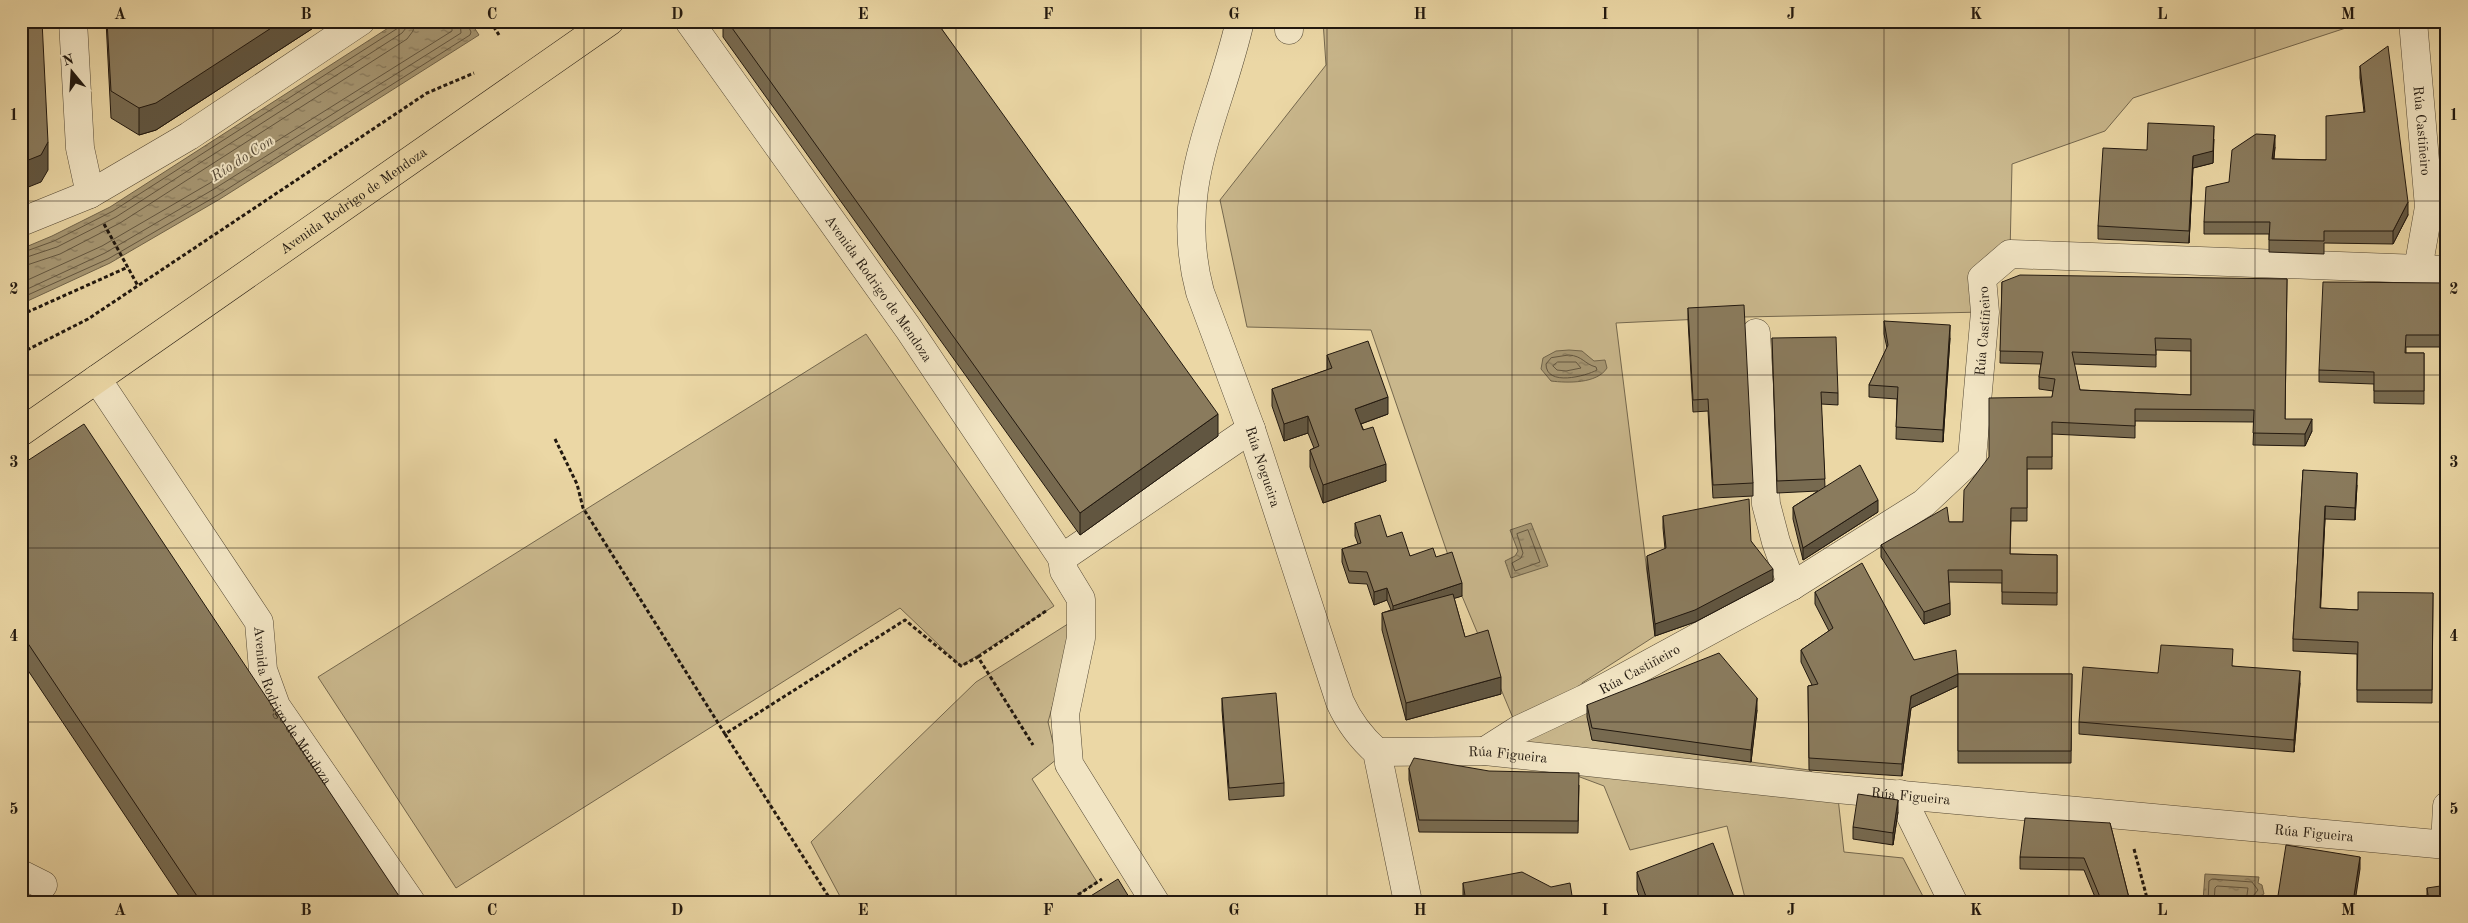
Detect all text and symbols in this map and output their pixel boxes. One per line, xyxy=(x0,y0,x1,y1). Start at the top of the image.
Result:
text: A xyxy=(114,7,126,23)
text: B xyxy=(300,7,312,23)
text: C xyxy=(487,7,497,23)
text: D xyxy=(671,7,683,23)
text: E xyxy=(857,7,869,23)
text: F xyxy=(1043,7,1054,23)
text: G xyxy=(1228,7,1240,23)
text: H xyxy=(1413,7,1427,23)
text: I xyxy=(1601,7,1609,23)
text: J xyxy=(1787,7,1796,23)
text: K xyxy=(1970,7,1982,23)
text: L xyxy=(2157,7,2168,23)
text: M xyxy=(2341,7,2355,23)
north arrow xyxy=(48,48,98,98)
text: N xyxy=(61,52,76,69)
street label: Rúa Castiñeiro xyxy=(2411,85,2432,176)
text: 1 xyxy=(9,108,19,124)
text: 1 xyxy=(2449,108,2459,124)
water label: Río do Con xyxy=(208,133,277,186)
street label: Avenida Rodrigo de Mendoza xyxy=(278,145,430,257)
street label: Avenida Rodrigo de Mendoza xyxy=(822,213,935,365)
text: 2 xyxy=(9,282,19,298)
text: 2 xyxy=(2449,282,2459,298)
street label: Rúa Castiñeiro xyxy=(1973,285,1993,376)
street label: Rúa Nogueira xyxy=(1243,425,1282,509)
text: 3 xyxy=(9,455,19,471)
text: 3 xyxy=(2449,455,2459,471)
street label: Avenida Rodrigo de Mendoza xyxy=(251,626,334,787)
text: 4 xyxy=(9,629,19,645)
text: 4 xyxy=(2449,629,2459,645)
street label: Rúa Castiñeiro xyxy=(1597,642,1683,697)
street label: Rúa Figueira xyxy=(1468,745,1548,766)
street label: Rúa Figueira xyxy=(1870,786,1951,807)
text: 5 xyxy=(9,802,19,818)
text: 5 xyxy=(2449,802,2459,818)
street label: Rúa Figueira xyxy=(2274,823,2354,844)
text: A xyxy=(114,903,126,919)
text: B xyxy=(300,903,312,919)
text: C xyxy=(487,903,497,919)
text: D xyxy=(671,903,683,919)
text: E xyxy=(857,903,869,919)
text: F xyxy=(1043,903,1054,919)
text: G xyxy=(1228,903,1240,919)
text: H xyxy=(1413,903,1427,919)
text: I xyxy=(1601,903,1609,919)
text: J xyxy=(1787,903,1796,919)
text: K xyxy=(1970,903,1982,919)
text: L xyxy=(2157,903,2168,919)
text: M xyxy=(2341,903,2355,919)

